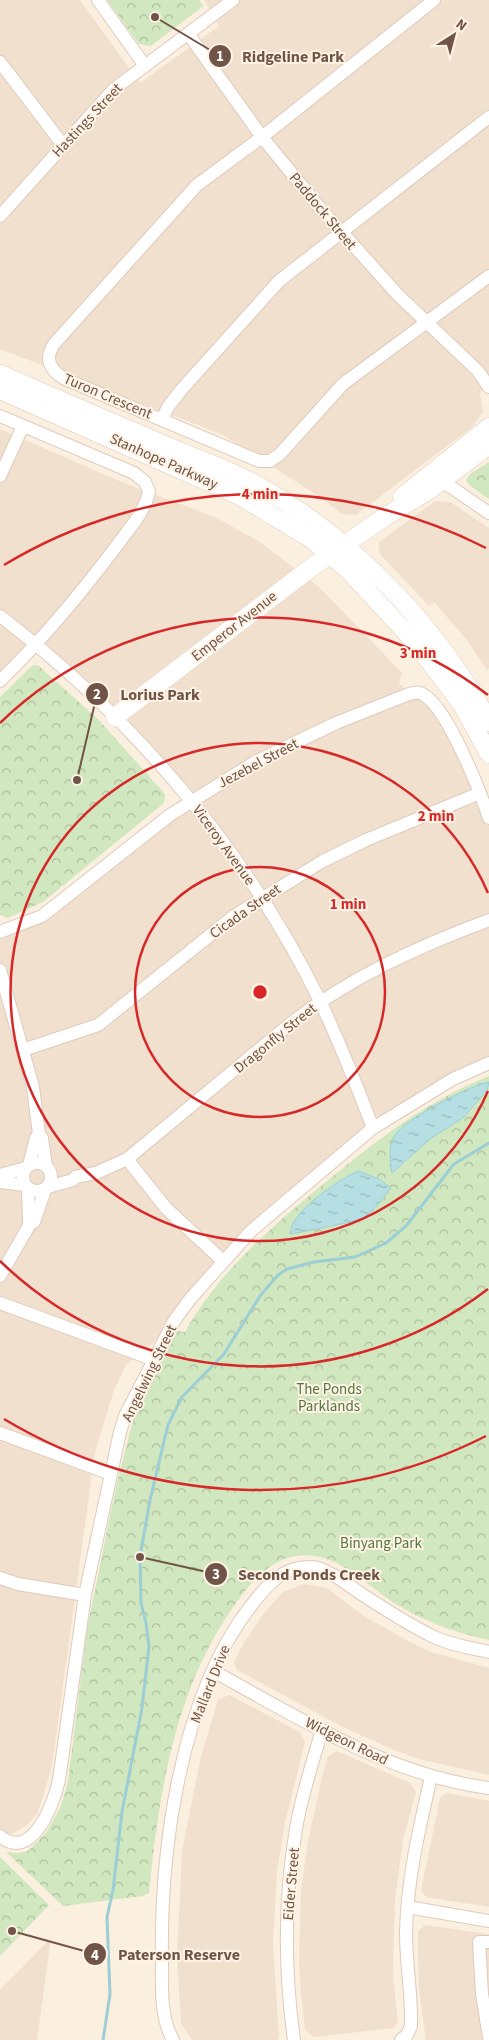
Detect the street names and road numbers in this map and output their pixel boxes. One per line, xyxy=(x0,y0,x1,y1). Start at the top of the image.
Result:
street label: Hastings Street xyxy=(47,79,127,162)
street label: Paddock Street xyxy=(284,168,361,254)
street label: Turon Crescent xyxy=(60,368,155,425)
street label: Stanhope Parkway xyxy=(106,428,221,495)
street label: Emperor Avenue xyxy=(187,586,282,667)
street label: Jezebel Street xyxy=(214,733,302,793)
street label: Viceroy Avenue xyxy=(187,801,260,890)
street label: Cicada Street xyxy=(205,879,285,944)
street label: Dragonfly Street xyxy=(229,998,321,1078)
street label: Angelwing Street xyxy=(117,1321,182,1425)
street label: Mallard Drive xyxy=(185,1642,236,1726)
street label: Widgeon Road xyxy=(302,1712,392,1771)
street label: Eider Street xyxy=(278,1847,305,1921)

